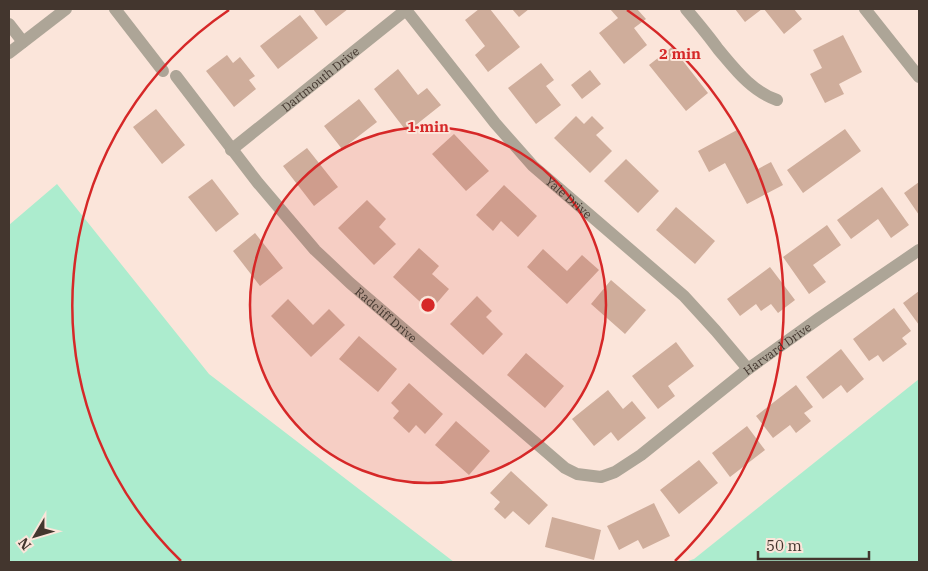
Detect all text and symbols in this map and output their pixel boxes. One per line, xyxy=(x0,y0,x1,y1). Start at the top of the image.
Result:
street label: Dartmouth Drive xyxy=(278,43,362,114)
text: 2 min xyxy=(659,44,701,63)
text: 1 min xyxy=(407,117,449,136)
street label: Yale Drive xyxy=(543,173,596,221)
street label: Radcliff Drive xyxy=(352,284,421,345)
centre of rings xyxy=(419,296,437,314)
street label: Harvard Drive xyxy=(740,319,814,378)
north arrow xyxy=(10,511,60,561)
scale bar xyxy=(758,528,869,560)
text: N xyxy=(14,534,35,554)
text: 50 m xyxy=(766,536,802,555)

